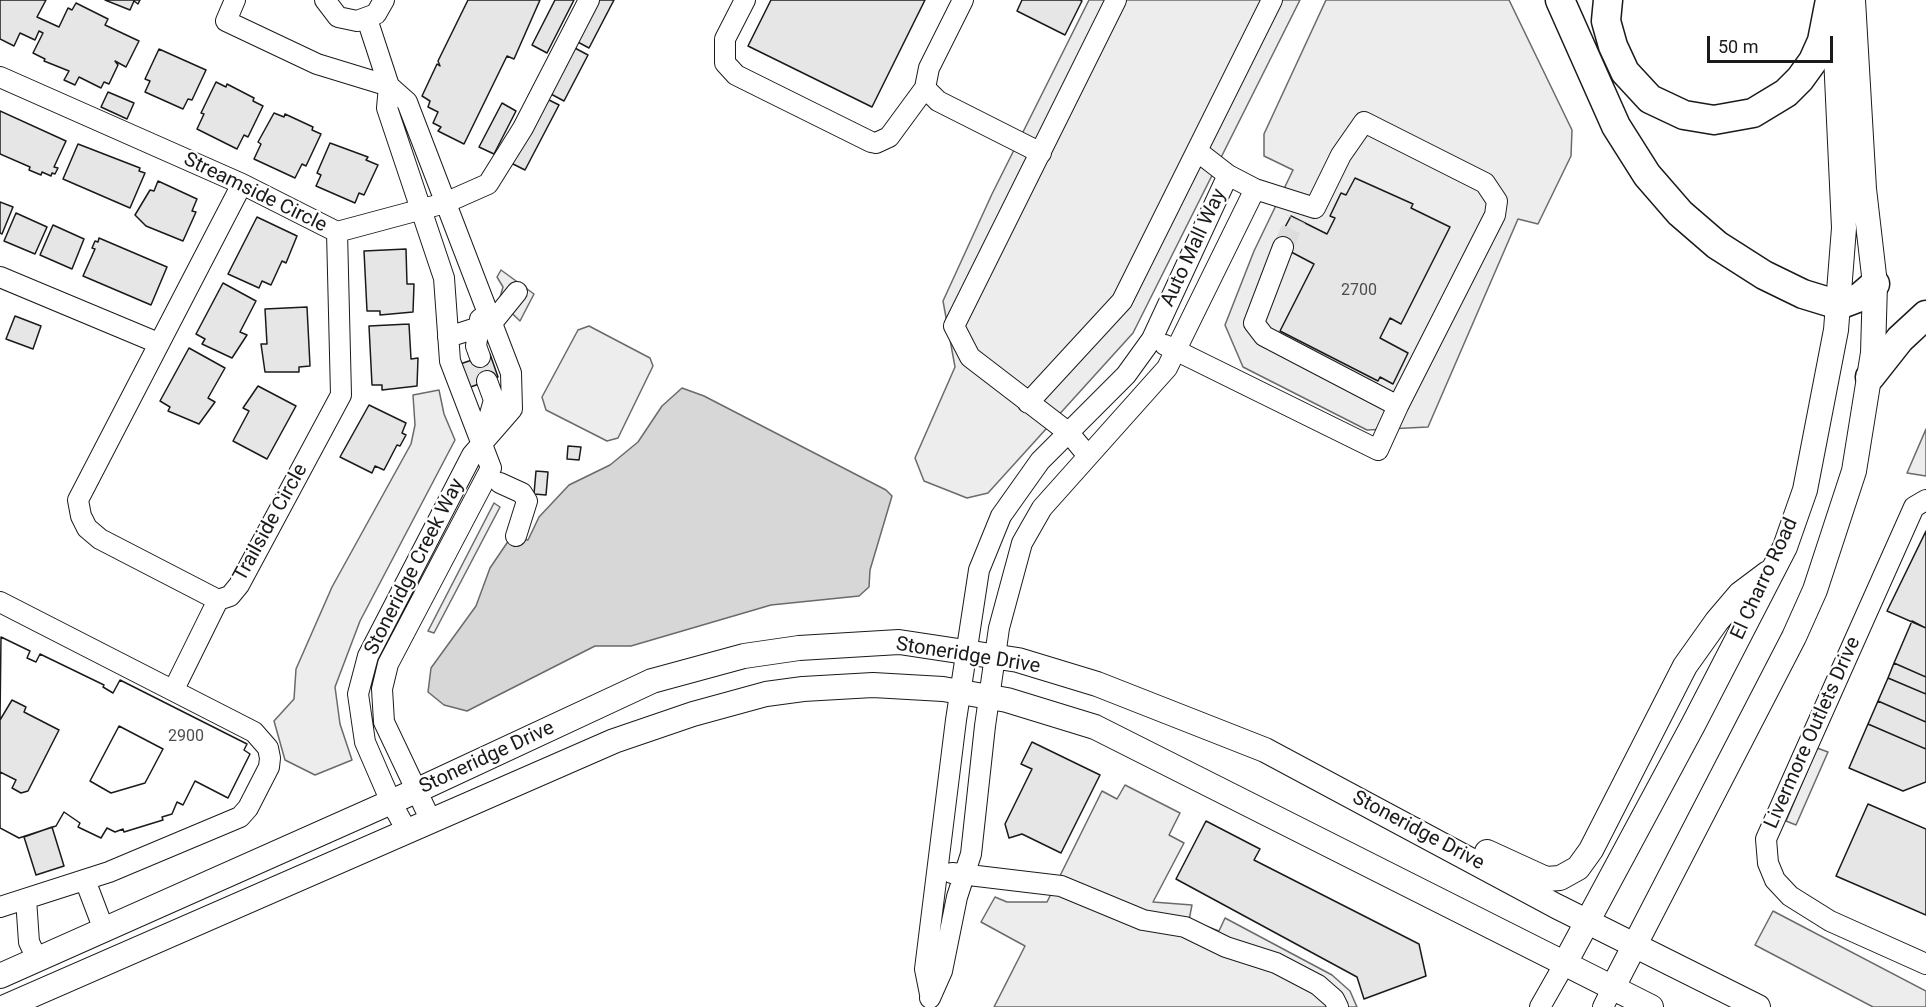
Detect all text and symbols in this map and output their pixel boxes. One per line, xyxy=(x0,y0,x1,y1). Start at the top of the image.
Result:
scale bar xyxy=(1710,24,1836,62)
text: 50 m xyxy=(1718,36,1758,57)
street label: Streamside Circle xyxy=(179,148,331,238)
street label: Auto Mall Way xyxy=(1156,185,1232,311)
house number: 2700 xyxy=(1341,281,1377,301)
street label: Trailside Circle xyxy=(229,460,313,586)
street label: Stoneridge Creek Way xyxy=(360,475,470,659)
street label: El Charro Road xyxy=(1726,514,1804,644)
street label: Stoneridge Drive xyxy=(894,633,1042,679)
street label: Livermore Outlets Drive xyxy=(1760,633,1866,833)
street label: Stoneridge Drive xyxy=(416,716,558,800)
house number: 2900 xyxy=(168,727,204,747)
street label: Stoneridge Drive xyxy=(1348,786,1488,876)

